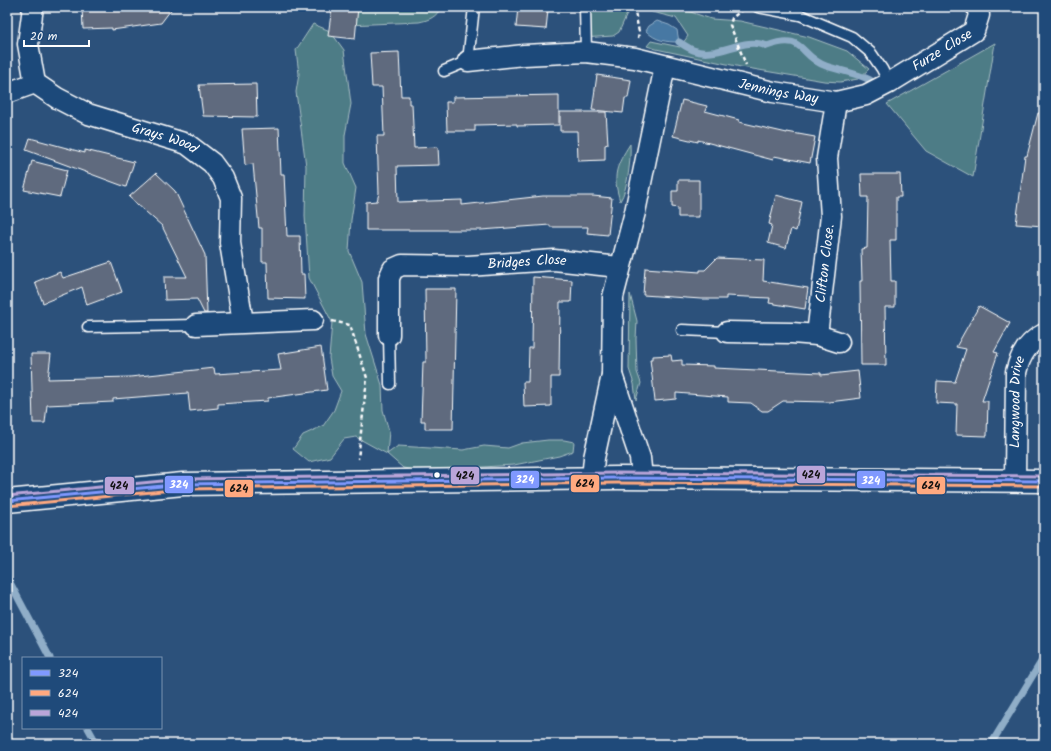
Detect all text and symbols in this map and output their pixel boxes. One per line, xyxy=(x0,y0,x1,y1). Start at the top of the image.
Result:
scale bar xyxy=(24,22,89,48)
street label: Furze Close xyxy=(908,23,977,77)
text: 20 m xyxy=(30,27,58,46)
street label: Jennings Way xyxy=(736,73,820,110)
street label: Grays Wood xyxy=(129,117,204,160)
street label: Clifton Close. xyxy=(810,223,841,304)
street label: Bridges Close xyxy=(487,249,568,276)
street label: Langwood Drive xyxy=(1004,352,1032,448)
line badge: 424 xyxy=(796,465,826,484)
line badge: 424 xyxy=(450,466,480,485)
text: 424 xyxy=(802,466,820,484)
text: 424 xyxy=(456,467,474,485)
unlabelled marker xyxy=(432,470,442,480)
line badge: 324 xyxy=(510,470,540,489)
line badge: 324 xyxy=(856,470,886,489)
text: 324 xyxy=(515,471,534,489)
text: 324 xyxy=(861,472,880,490)
line badge: 624 xyxy=(570,474,600,493)
line badge: 324 xyxy=(164,475,194,494)
text: 624 xyxy=(576,475,594,493)
line badge: 424 xyxy=(104,476,135,495)
text: 324 xyxy=(169,476,188,494)
line badge: 624 xyxy=(916,476,946,495)
text: 424 xyxy=(110,477,128,495)
text: 624 xyxy=(922,477,940,495)
line badge: 624 xyxy=(224,479,254,498)
text: 624 xyxy=(230,480,248,498)
legend xyxy=(22,657,162,729)
text: 324 xyxy=(58,664,79,683)
text: 624 xyxy=(58,684,79,703)
text: 424 xyxy=(58,704,79,723)

